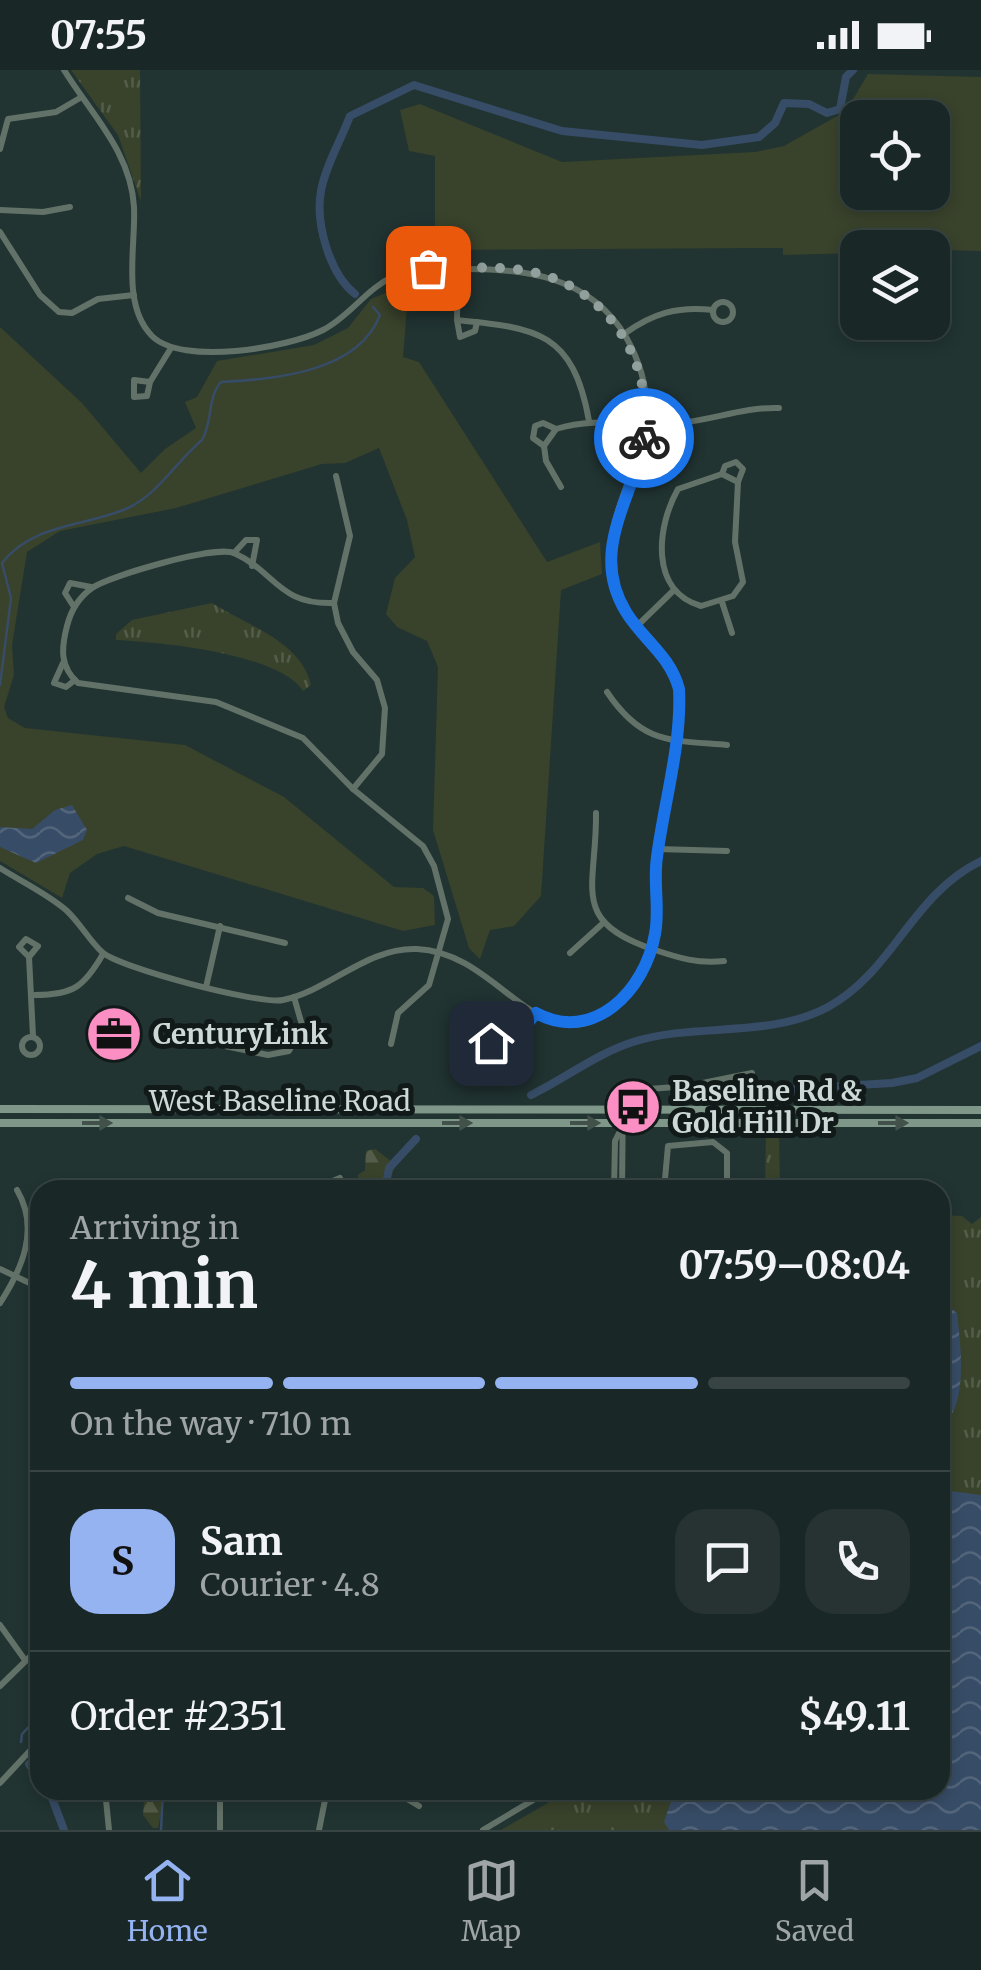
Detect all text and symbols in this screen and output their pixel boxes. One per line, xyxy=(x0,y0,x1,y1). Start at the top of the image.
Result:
text: 07:55 xyxy=(50,12,147,59)
map controls xyxy=(840,100,950,340)
button: locate xyxy=(840,100,950,210)
pin xyxy=(386,226,471,311)
button: layers xyxy=(840,230,950,340)
icon: bag xyxy=(401,241,456,296)
courier xyxy=(594,388,694,488)
icon: bike xyxy=(617,411,672,466)
pin xyxy=(449,1001,534,1086)
office icon: CenturyLink xyxy=(84,1004,144,1064)
place label: CenturyLink xyxy=(153,1016,328,1052)
icon: home xyxy=(464,1016,519,1071)
place label: Baseline Rd & Gold Hill Dr xyxy=(672,1073,862,1141)
bus stop icon: Baseline Rd & Gold Hill Dr xyxy=(603,1077,663,1137)
street label: West Baseline Road xyxy=(148,1083,411,1119)
one-way arrow xyxy=(82,1115,114,1131)
one-way arrow xyxy=(442,1115,474,1131)
one-way arrow xyxy=(569,1115,601,1131)
one-way arrow xyxy=(877,1115,909,1131)
text: Arriving in xyxy=(70,1208,239,1248)
text: 07:59–08:04 xyxy=(679,1242,910,1289)
text: 4 min xyxy=(70,1244,258,1326)
text: On the way · 710 m xyxy=(70,1404,351,1444)
button: chat xyxy=(675,1509,780,1614)
button: phone xyxy=(805,1509,910,1614)
text: Sam xyxy=(200,1518,283,1565)
text: S xyxy=(111,1538,134,1585)
text: Courier · 4.8 xyxy=(200,1565,380,1605)
text: Order #2351 xyxy=(70,1693,286,1740)
text: $49.11 xyxy=(798,1693,910,1740)
tab: Home xyxy=(127,1853,208,1949)
tab: Map xyxy=(461,1853,521,1949)
tab: Saved xyxy=(775,1853,854,1949)

